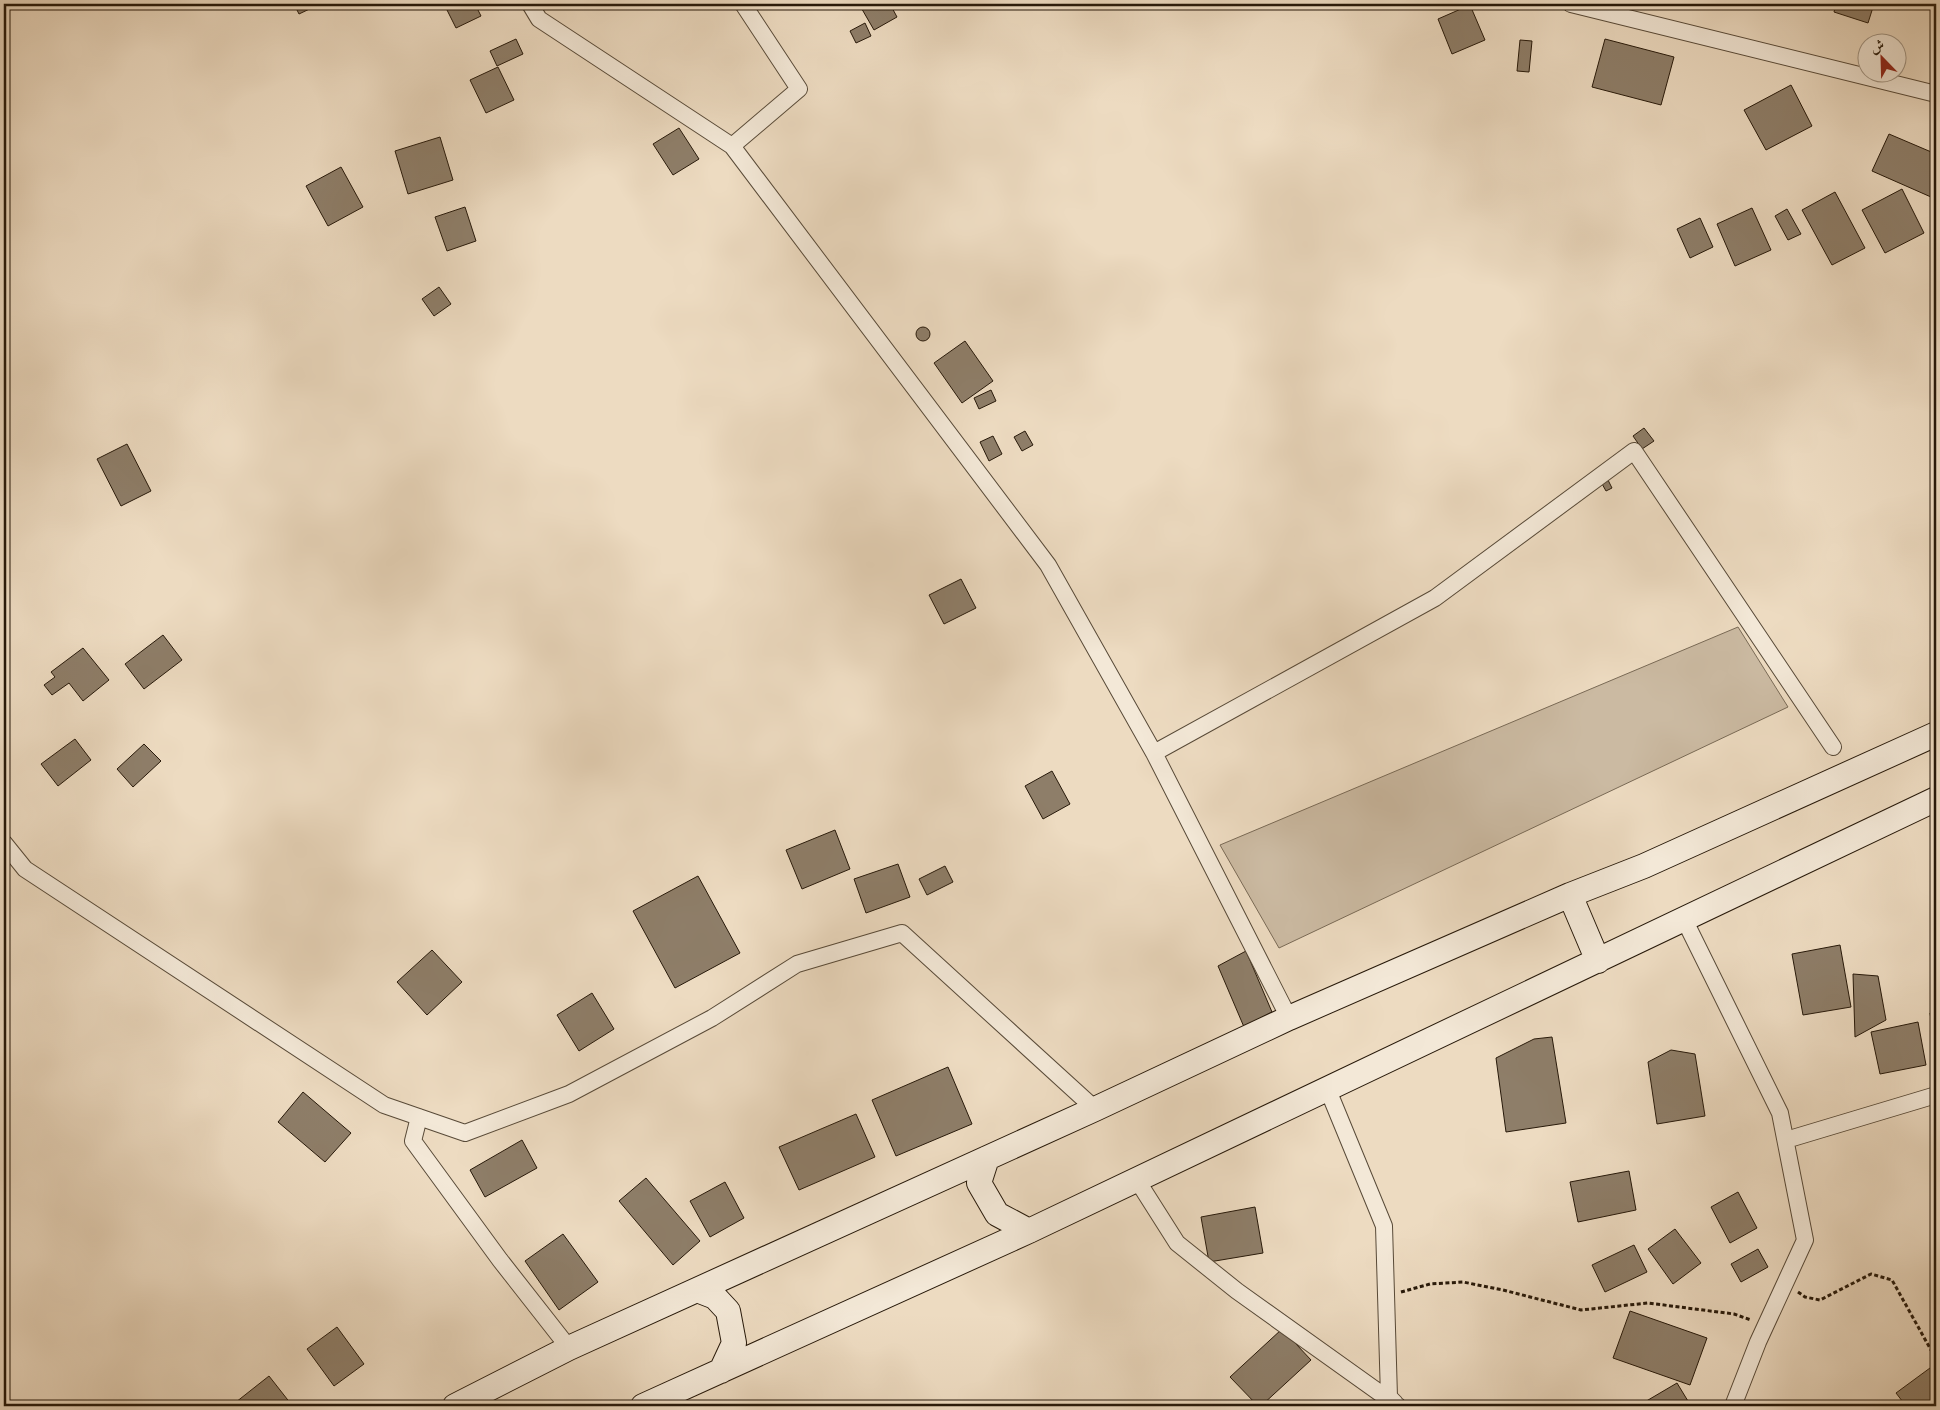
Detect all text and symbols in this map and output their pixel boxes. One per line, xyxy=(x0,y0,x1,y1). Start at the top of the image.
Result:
north arrow xyxy=(1858,32,1908,82)
text: ش xyxy=(1868,38,1887,56)

